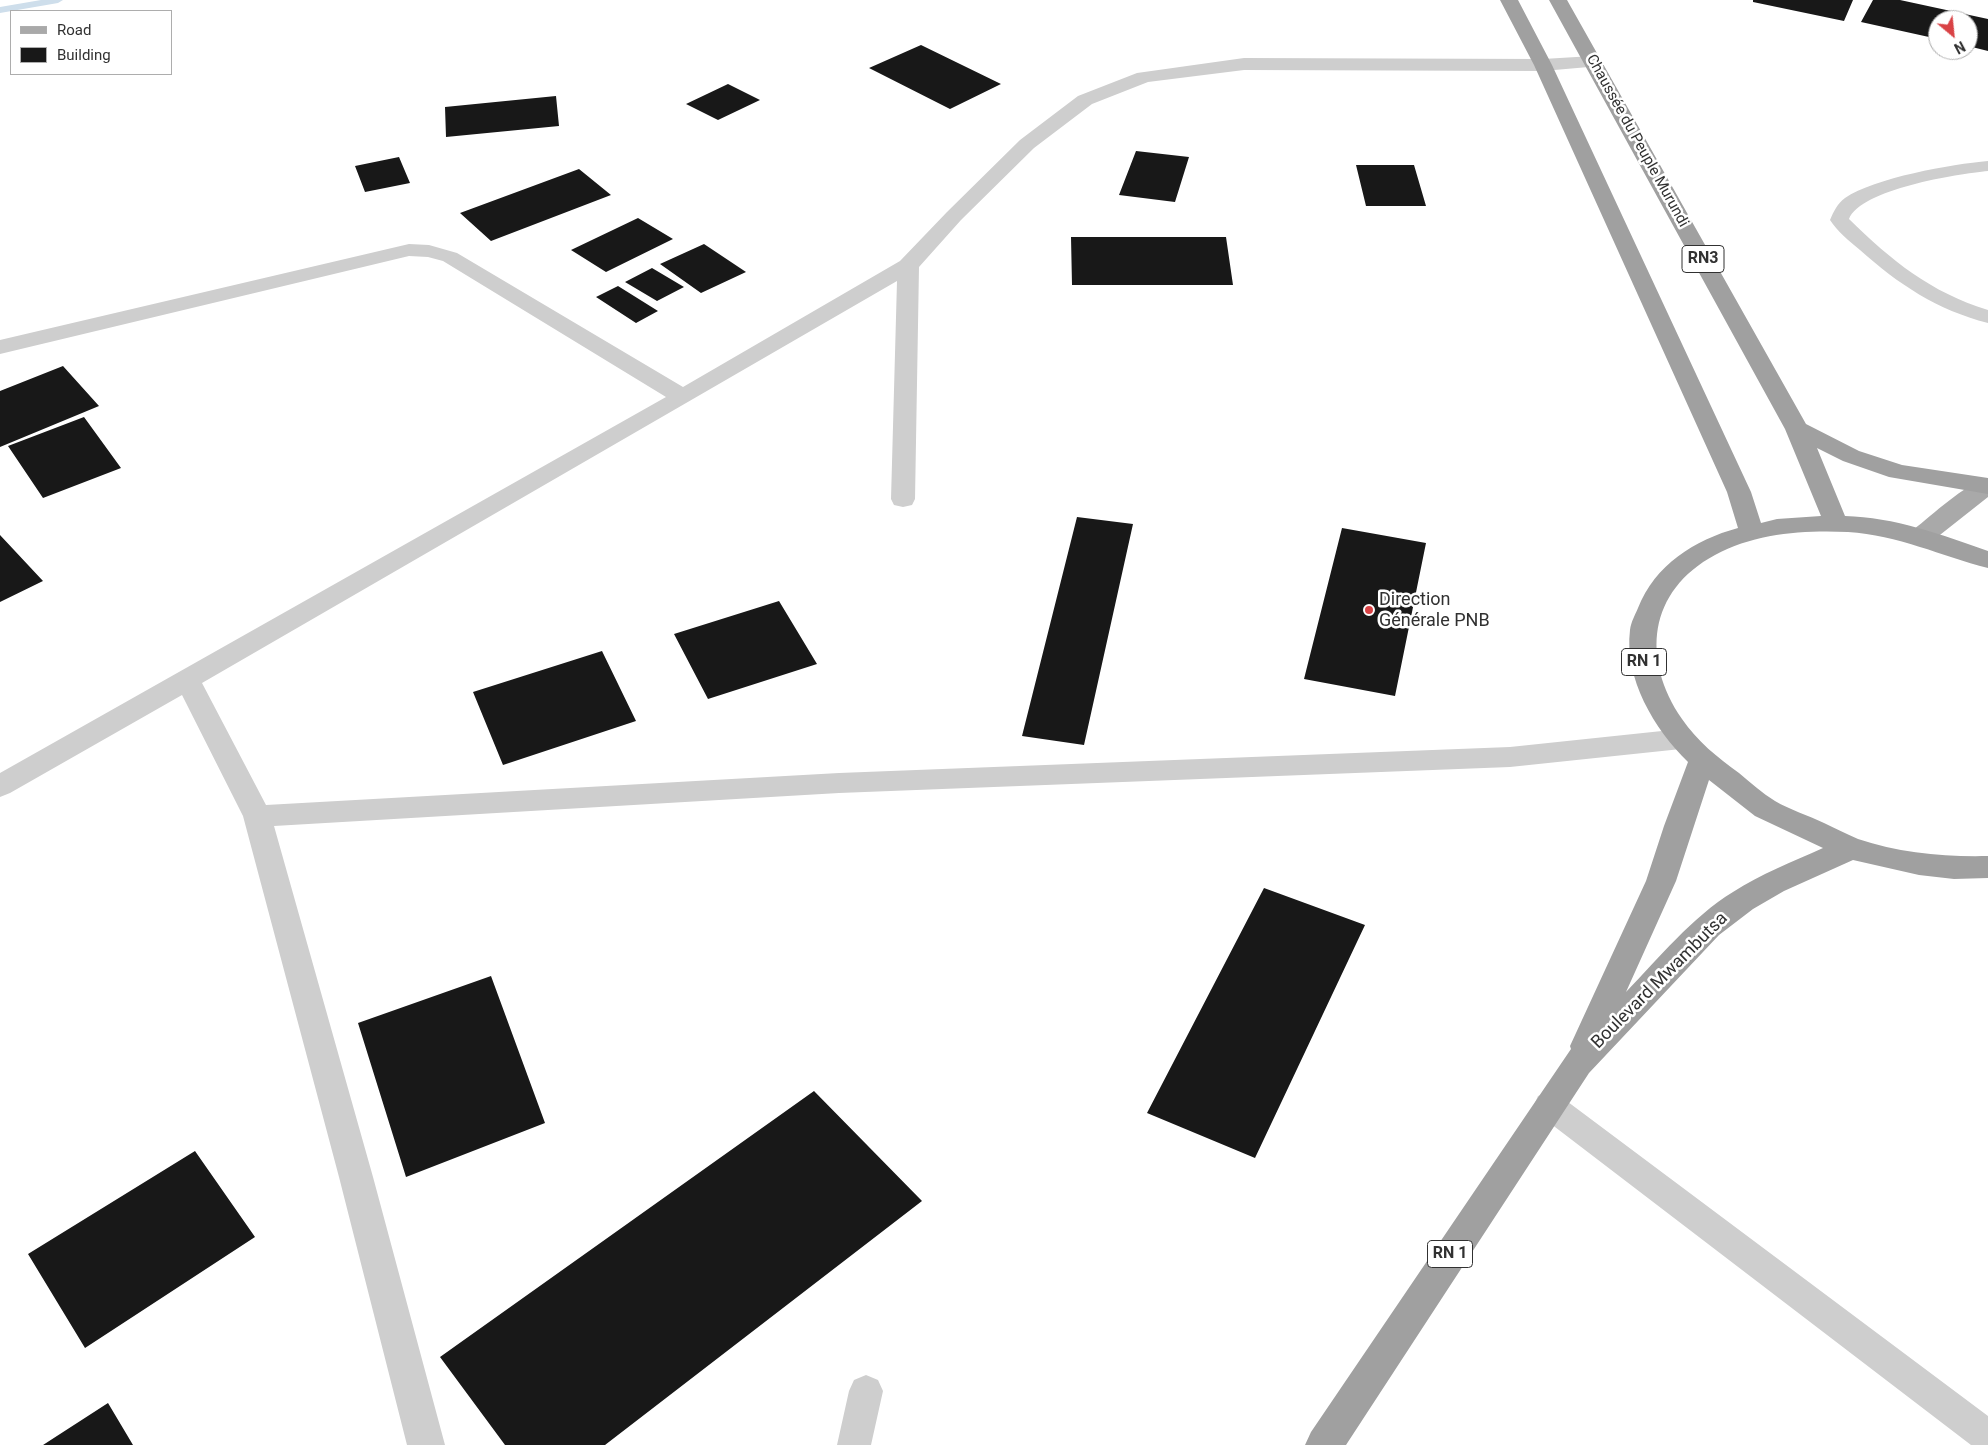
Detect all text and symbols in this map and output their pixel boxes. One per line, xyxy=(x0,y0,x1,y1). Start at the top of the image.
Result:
legend xyxy=(10,10,172,75)
north arrow xyxy=(1928,10,1978,60)
text: Road xyxy=(57,21,91,39)
text: N xyxy=(1951,38,1968,57)
text: Building xyxy=(57,46,111,64)
street label: Chaussée du Peuple Murundi xyxy=(1582,52,1692,230)
road number: RN3 xyxy=(1682,245,1724,272)
place label: Direction Générale PNB xyxy=(1379,589,1490,632)
marker: Direction Générale PNB xyxy=(1363,604,1375,616)
road number: RN 1 xyxy=(1622,649,1666,676)
street label: Boulevard Mwambutsa xyxy=(1587,908,1733,1054)
road number: RN 1 xyxy=(1428,1240,1472,1268)

